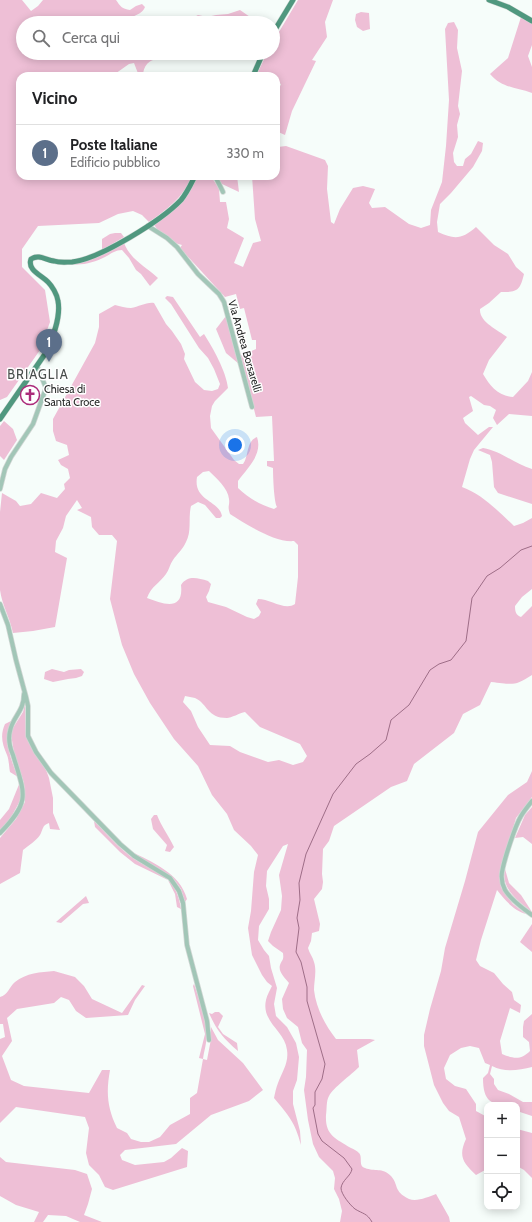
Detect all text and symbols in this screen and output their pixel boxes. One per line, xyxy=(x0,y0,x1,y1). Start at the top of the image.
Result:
search box xyxy=(16,16,280,60)
icon: search xyxy=(30,27,52,49)
text: Cerca qui xyxy=(62,29,120,47)
text: Vicino xyxy=(32,88,77,108)
text: Poste Italiane xyxy=(70,136,158,154)
text: 1 xyxy=(43,145,47,161)
text: 330 m xyxy=(227,145,264,161)
text: Edificio pubblico xyxy=(70,154,160,170)
street label: Via Andrea Borsarelli xyxy=(225,298,265,394)
pin: 1 xyxy=(36,329,62,362)
district label: BRIAGLIA xyxy=(7,366,69,382)
place label: Chiesa di Santa Croce xyxy=(44,382,100,409)
church icon: Chiesa di Santa Croce xyxy=(19,384,41,406)
your location xyxy=(225,435,245,455)
map controls xyxy=(484,1102,520,1210)
button: + xyxy=(484,1102,520,1138)
button: − xyxy=(484,1138,520,1174)
button: locate xyxy=(484,1174,520,1210)

